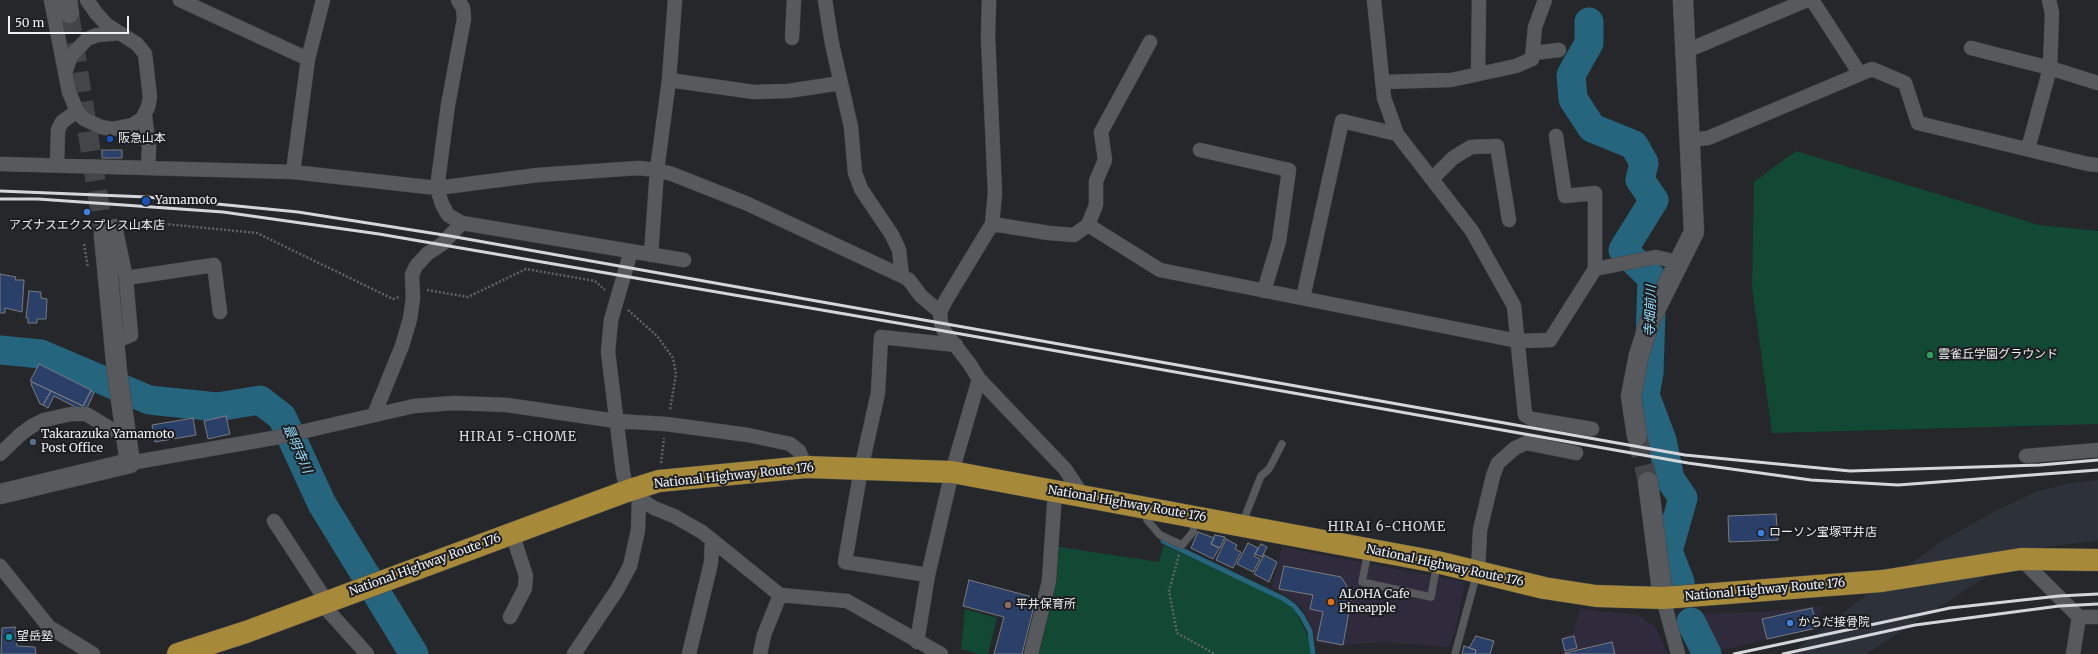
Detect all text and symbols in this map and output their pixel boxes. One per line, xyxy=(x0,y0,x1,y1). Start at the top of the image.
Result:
scale bar xyxy=(10,8,131,34)
text: 50 m xyxy=(15,15,44,30)
place label: 阪急山本 xyxy=(118,132,166,146)
marker: 阪急山本 xyxy=(105,134,115,144)
place label: Yamamoto xyxy=(155,194,217,208)
marker: Yamamoto xyxy=(140,195,152,207)
marker: アズナスエクスプレス山本店 xyxy=(82,207,92,217)
place label: アズナスエクスプレス山本店 xyxy=(9,219,165,233)
water label: 寺畑前川 xyxy=(1642,285,1660,337)
place label: 雲雀丘学園グラウンド xyxy=(1938,348,2058,362)
marker: 雲雀丘学園グラウンド xyxy=(1925,350,1935,360)
water label: 最明寺川 xyxy=(279,422,315,476)
place label: Takarazuka Yamamoto Post Office xyxy=(41,428,174,456)
district label: HIRAI 5-CHOME xyxy=(459,429,577,445)
marker: Takarazuka Yamamoto Post Office xyxy=(28,437,38,447)
street label: National Highway Route 176 xyxy=(653,460,815,492)
street label: National Highway Route 176 xyxy=(1047,483,1207,525)
district label: HIRAI 6-CHOME xyxy=(1328,519,1446,535)
place label: ローソン宝塚平井店 xyxy=(1769,526,1877,540)
marker: ローソン宝塚平井店 xyxy=(1756,528,1766,538)
street label: National Highway Route 176 xyxy=(347,531,503,599)
street label: National Highway Route 176 xyxy=(1365,542,1525,590)
street label: National Highway Route 176 xyxy=(1684,576,1846,604)
place label: ALOHA Cafe Pineapple xyxy=(1339,588,1409,616)
marker: ALOHA Cafe Pineapple xyxy=(1326,597,1336,607)
place label: 平井保育所 xyxy=(1016,598,1076,612)
marker: 平井保育所 xyxy=(1003,600,1013,610)
place label: からだ接骨院 xyxy=(1798,616,1870,630)
marker: からだ接骨院 xyxy=(1785,618,1795,628)
place label: 望岳塾 xyxy=(17,630,53,644)
marker: 望岳塾 xyxy=(4,632,14,642)

